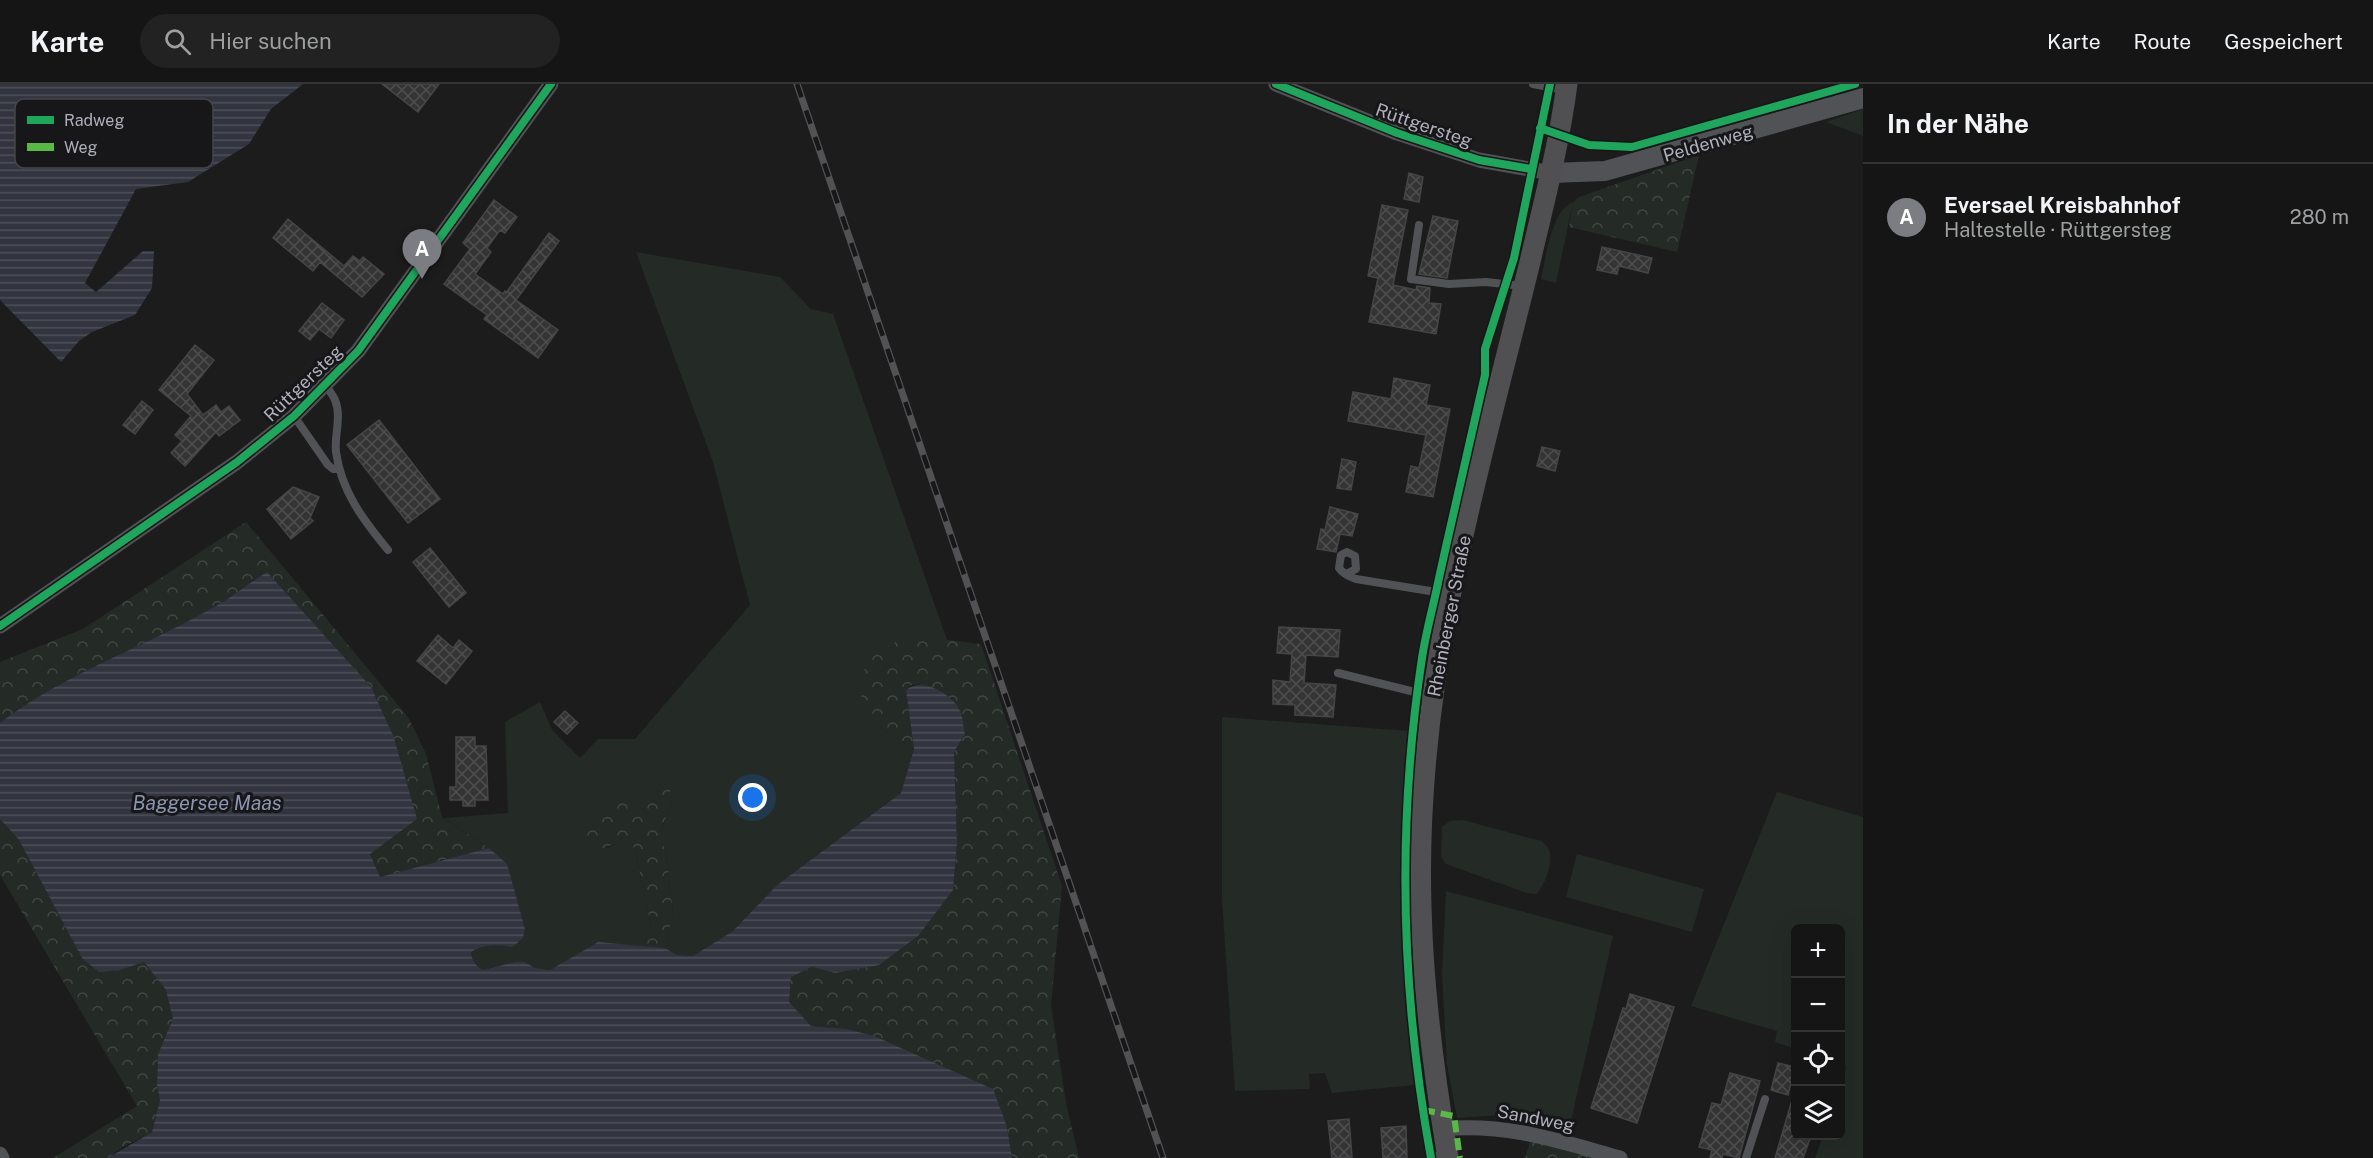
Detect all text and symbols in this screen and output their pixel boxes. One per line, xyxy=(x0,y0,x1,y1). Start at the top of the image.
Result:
search box xyxy=(140,14,560,68)
text: Karte xyxy=(30,25,104,58)
icon: search xyxy=(161,25,194,58)
text: Hier suchen xyxy=(209,28,332,54)
text: Karte xyxy=(2047,29,2101,54)
text: Route xyxy=(2134,29,2191,54)
text: Gespeichert xyxy=(2224,29,2343,54)
legend xyxy=(15,99,213,168)
street label: Rüttgersteg xyxy=(1373,99,1475,151)
text: In der Nähe xyxy=(1887,108,2029,139)
text: Radweg xyxy=(64,111,124,130)
street label: Peldenweg xyxy=(1661,120,1755,166)
text: Weg xyxy=(64,138,98,157)
text: Eversael Kreisbahnhof xyxy=(1944,192,2180,218)
text: A xyxy=(1899,205,1914,229)
text: 280 m xyxy=(2290,205,2349,229)
text: Haltestelle · Rüttgersteg xyxy=(1944,218,2172,242)
pin: A xyxy=(402,230,442,279)
street label: Rüttgersteg xyxy=(259,340,347,426)
street label: Rheinberger Straße xyxy=(1423,534,1475,698)
your location xyxy=(738,783,767,812)
water label: Baggersee Maas xyxy=(132,791,282,815)
map controls xyxy=(1791,924,1845,1140)
button: + xyxy=(1791,924,1845,978)
button: − xyxy=(1791,978,1845,1032)
button: locate xyxy=(1791,1032,1845,1086)
button: layers xyxy=(1791,1086,1845,1140)
street label: Sandweg xyxy=(1496,1100,1576,1136)

